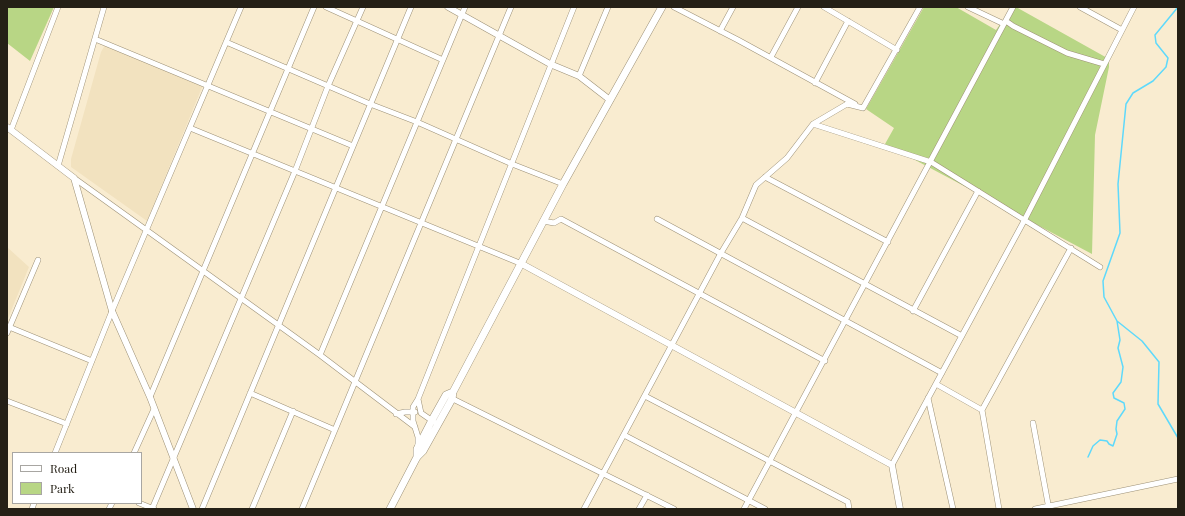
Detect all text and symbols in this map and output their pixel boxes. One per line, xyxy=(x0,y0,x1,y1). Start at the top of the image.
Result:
legend xyxy=(12,452,142,504)
text: Road xyxy=(50,460,77,476)
text: Park xyxy=(50,480,75,496)

